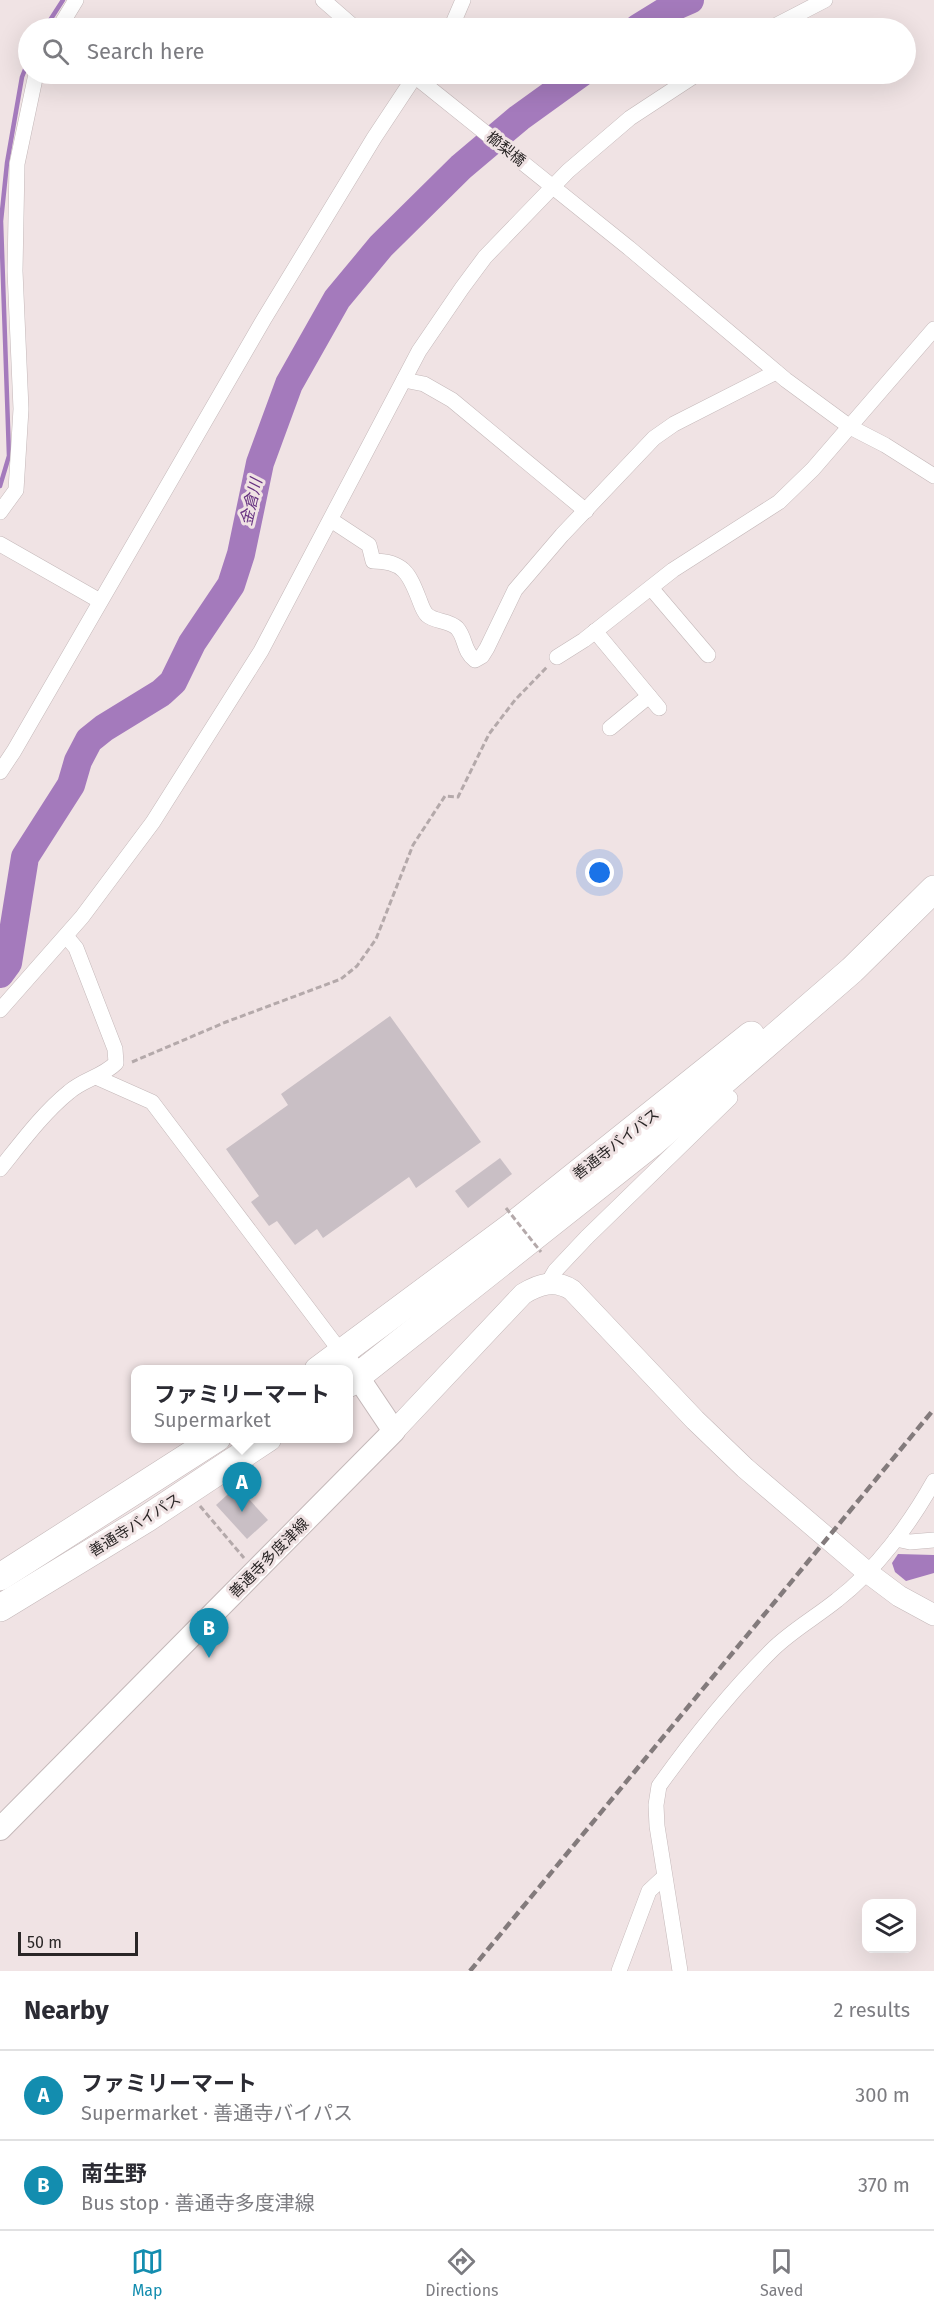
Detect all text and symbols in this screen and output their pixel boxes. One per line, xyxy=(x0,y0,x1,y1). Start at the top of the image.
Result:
search box xyxy=(18,18,916,84)
icon: search xyxy=(39,35,72,68)
text: Search here xyxy=(87,38,205,65)
street label: 櫛梨橋 xyxy=(483,128,529,170)
water label: 金倉川 xyxy=(236,475,266,528)
your location xyxy=(585,858,614,887)
street label: 善通寺バイパス xyxy=(569,1105,663,1183)
popup xyxy=(131,1365,353,1443)
text: ファミリーマート xyxy=(154,1381,330,1408)
text: Supermarket xyxy=(154,1408,271,1432)
pin: A xyxy=(222,1462,262,1512)
street label: 善通寺バイパス xyxy=(86,1490,184,1560)
street label: 善通寺多度津線 xyxy=(226,1515,312,1601)
pin: B xyxy=(190,1608,228,1658)
map controls xyxy=(862,1899,916,1953)
button: layers xyxy=(862,1899,916,1953)
scale bar xyxy=(18,1929,138,1956)
text: 50 m xyxy=(27,1933,62,1952)
text: Nearby xyxy=(24,1995,109,2026)
text: 2 results xyxy=(833,1998,910,2022)
text: ファミリーマート xyxy=(81,2070,257,2097)
text: A xyxy=(38,2083,49,2107)
text: 300 m xyxy=(855,2083,910,2107)
text: Supermarket · 善通寺バイパス xyxy=(81,2101,353,2125)
text: 南生野 xyxy=(81,2160,147,2187)
text: B xyxy=(37,2173,50,2197)
text: 370 m xyxy=(858,2173,910,2197)
text: Bus stop · 善通寺多度津線 xyxy=(81,2191,315,2215)
tab: Map xyxy=(131,2245,164,2300)
tab: Directions xyxy=(425,2245,499,2300)
tab: Saved xyxy=(760,2245,803,2300)

